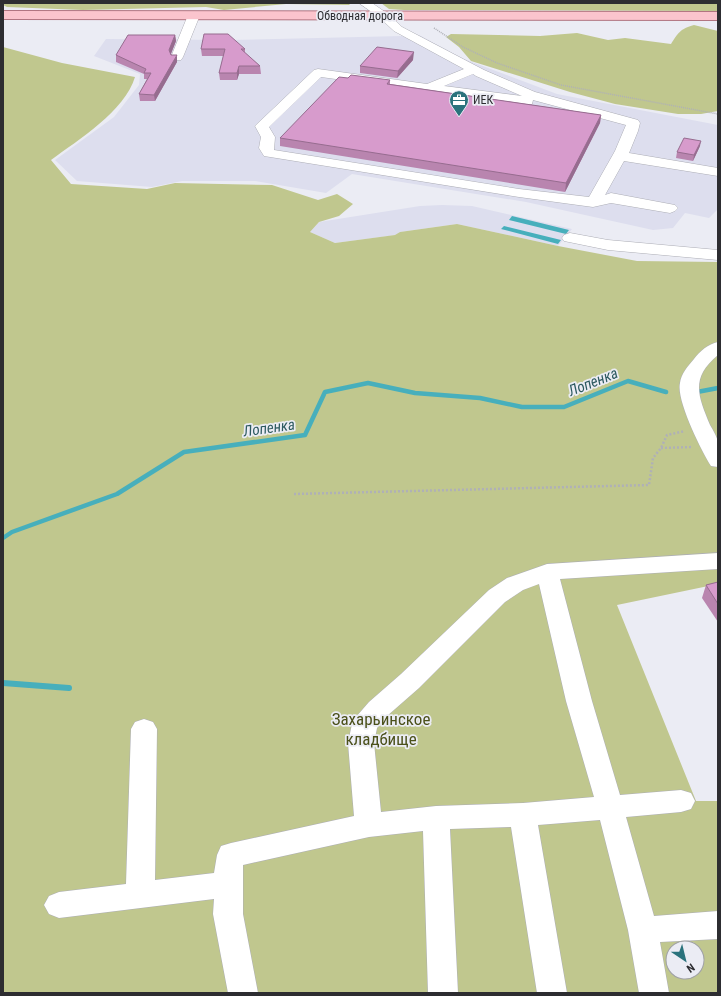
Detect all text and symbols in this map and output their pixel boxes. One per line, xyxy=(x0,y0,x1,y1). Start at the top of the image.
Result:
street label: Обводная дорога xyxy=(317,9,403,23)
office icon: ИЕК xyxy=(448,89,470,117)
place label: ИЕК xyxy=(473,93,493,107)
water label: Лопенка xyxy=(565,364,620,400)
water label: Лопенка xyxy=(241,415,296,441)
park label: Захарьинское кладбище xyxy=(332,709,430,749)
north arrow xyxy=(665,940,705,980)
text: N xyxy=(684,961,697,975)

